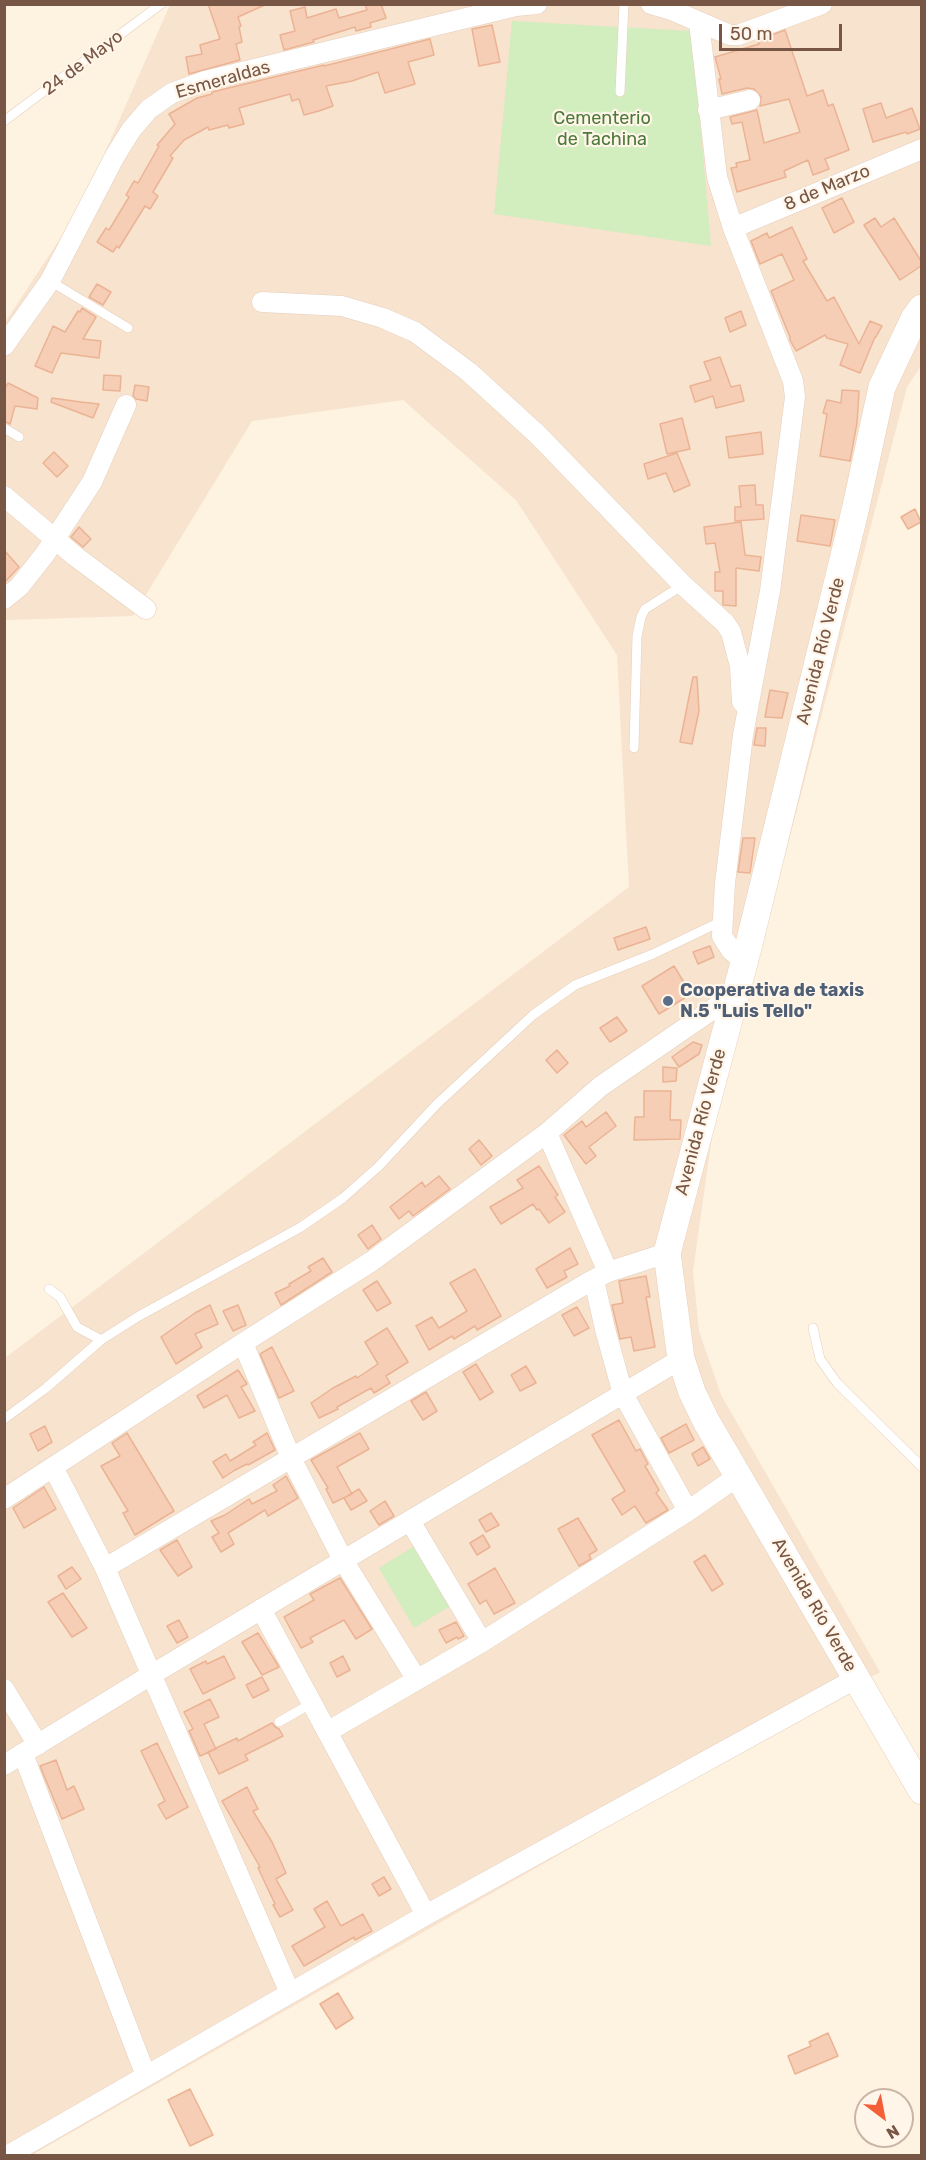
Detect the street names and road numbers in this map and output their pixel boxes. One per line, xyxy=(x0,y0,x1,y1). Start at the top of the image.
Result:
street label: 24 de Mayo xyxy=(39,26,127,100)
street label: Esmeraldas xyxy=(173,56,273,104)
street label: 8 de Marzo xyxy=(781,160,873,216)
street label: Avenida Río Verde xyxy=(792,575,850,727)
street label: Avenida Río Verde xyxy=(671,1046,731,1198)
street label: Avenida Río Verde xyxy=(767,1534,861,1676)

